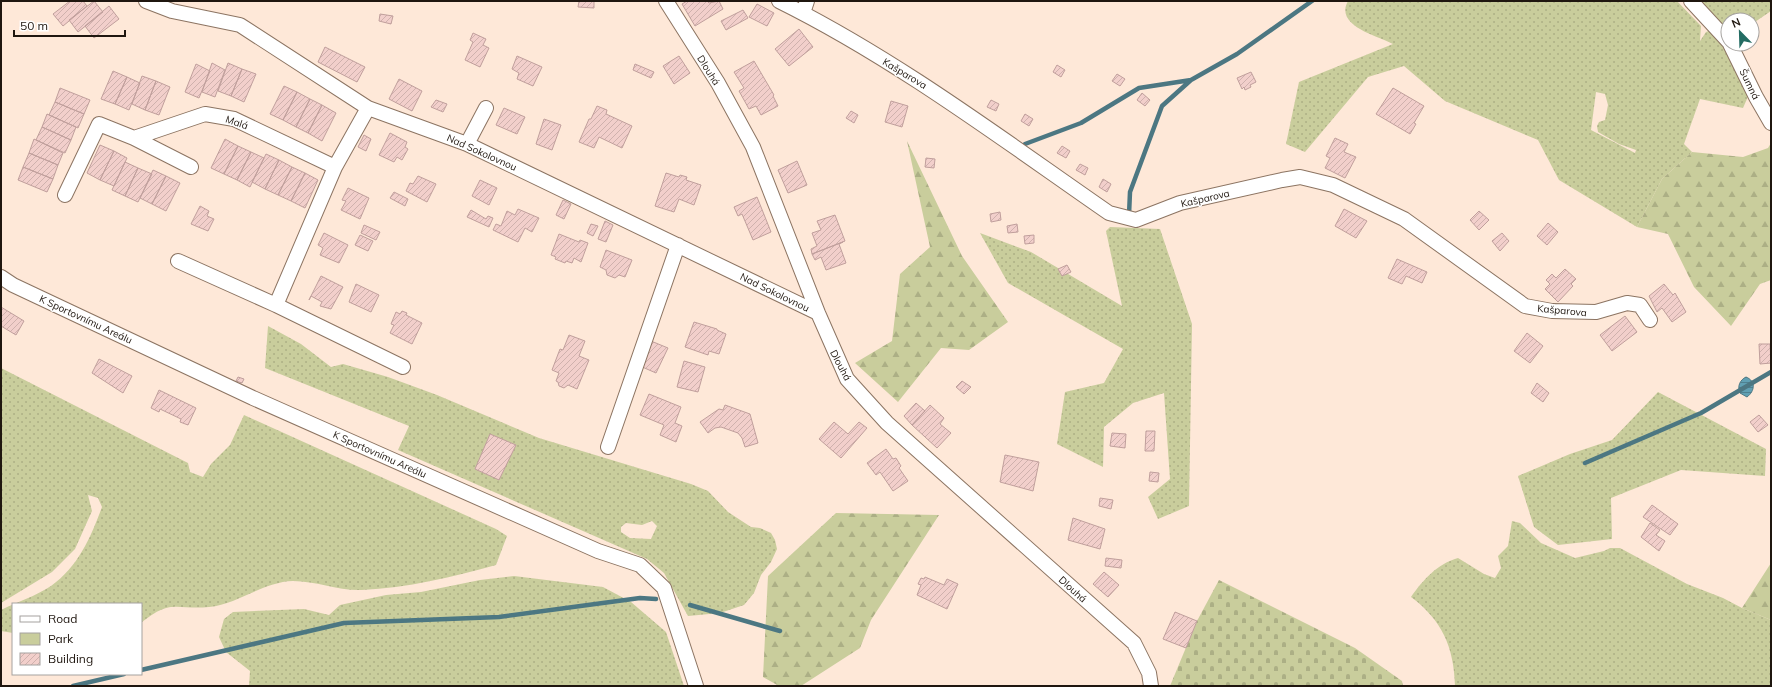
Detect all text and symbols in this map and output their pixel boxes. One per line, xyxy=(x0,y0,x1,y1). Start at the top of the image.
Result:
scale bar xyxy=(14,12,125,38)
north arrow xyxy=(1720,12,1760,52)
text: N xyxy=(1730,15,1743,31)
text: 50 m xyxy=(20,18,48,33)
street label: Dlouhá xyxy=(694,53,723,88)
street label: Kašparova xyxy=(880,55,929,92)
street label: Šumná xyxy=(1737,67,1763,102)
street label: Malá xyxy=(224,113,250,132)
street label: Nad Sokolovnou xyxy=(445,131,519,174)
street label: Kašparova xyxy=(1179,187,1231,210)
street label: Nad Sokolovnou xyxy=(738,270,812,315)
street label: K Sportovnímu Areálu xyxy=(37,292,134,347)
street label: Kašparova xyxy=(1537,302,1587,319)
street label: Dlouhá xyxy=(827,348,854,383)
street label: K Sportovnímu Areálu xyxy=(331,428,429,481)
street label: Dlouhá xyxy=(1056,573,1089,605)
legend xyxy=(12,603,142,675)
text: Road xyxy=(48,611,77,626)
text: Park xyxy=(48,631,74,646)
text: Building xyxy=(48,651,93,666)

